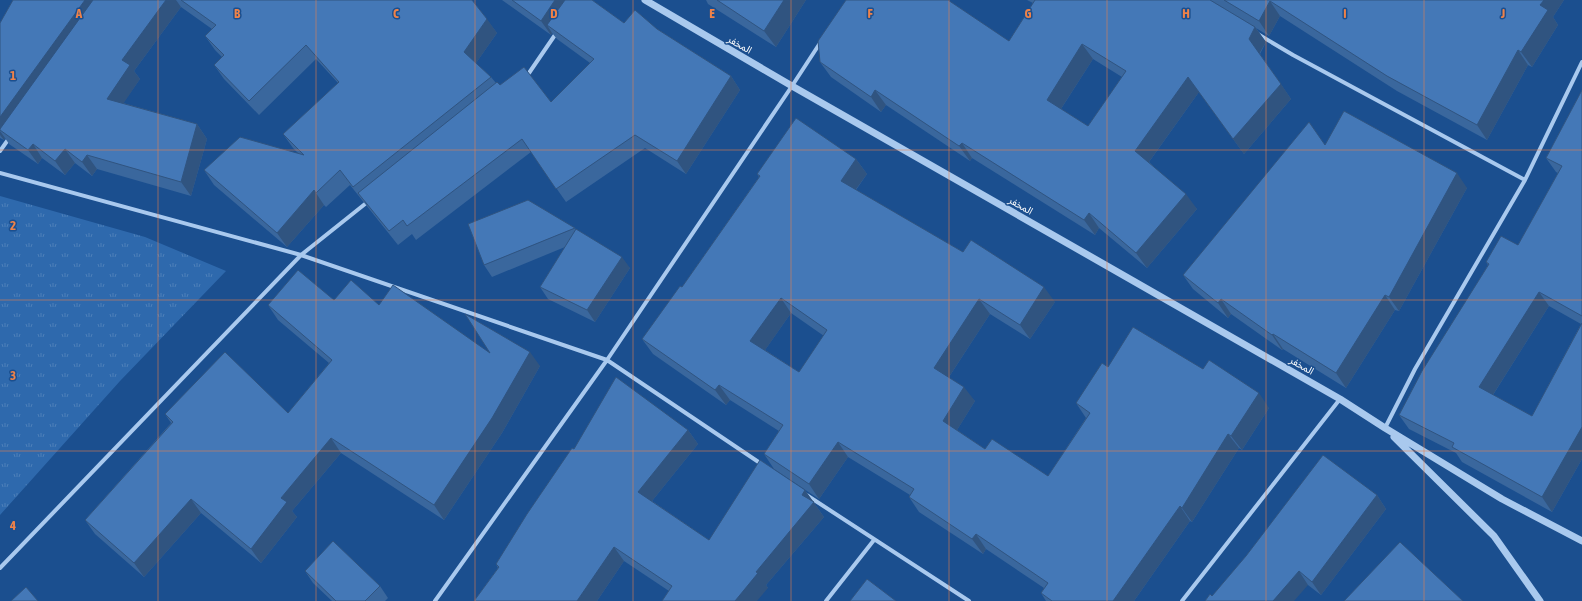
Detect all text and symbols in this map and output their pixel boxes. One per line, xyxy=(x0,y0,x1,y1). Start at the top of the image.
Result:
text: A xyxy=(75,6,83,21)
text: B xyxy=(234,6,241,21)
text: C xyxy=(393,6,399,21)
text: D xyxy=(550,6,558,21)
text: E xyxy=(709,6,715,21)
text: F xyxy=(867,6,873,21)
text: G xyxy=(1025,6,1032,21)
text: H xyxy=(1182,6,1190,21)
text: I xyxy=(1343,6,1347,21)
text: J xyxy=(1500,6,1505,21)
street label: المخفر xyxy=(724,33,754,57)
text: 1 xyxy=(10,68,16,83)
street label: المخفر xyxy=(1005,194,1035,218)
text: 2 xyxy=(10,218,16,233)
street label: المخفر xyxy=(1286,354,1316,378)
text: 3 xyxy=(10,368,16,383)
text: 4 xyxy=(9,518,16,533)

